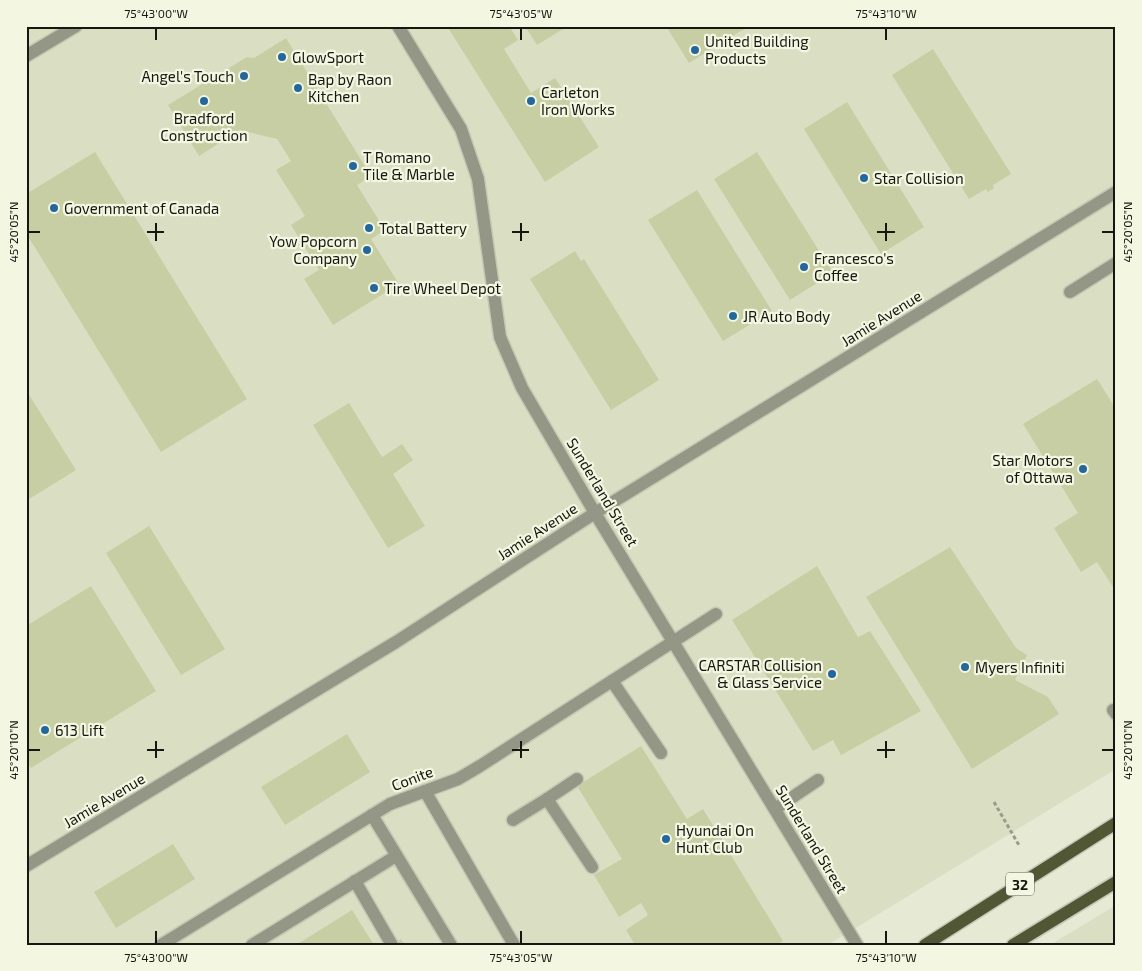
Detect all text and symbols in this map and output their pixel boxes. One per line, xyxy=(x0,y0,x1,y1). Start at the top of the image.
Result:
text: 75°43'00"W xyxy=(124,6,188,20)
text: 75°43'05"W xyxy=(490,6,552,20)
text: 75°43'10"W xyxy=(855,6,917,20)
place label: United Building Products xyxy=(705,32,809,67)
marker: United Building Products xyxy=(689,44,701,56)
place label: GlowSport xyxy=(292,48,364,66)
marker: GlowSport xyxy=(276,51,288,63)
place label: Angel's Touch xyxy=(142,67,234,85)
marker: Angel's Touch xyxy=(238,70,250,82)
place label: Bap by Raon Kitchen xyxy=(308,70,392,105)
marker: Bap by Raon Kitchen xyxy=(292,82,304,94)
place label: Carleton Iron Works xyxy=(541,83,615,118)
marker: Bradford Construction xyxy=(198,95,210,107)
marker: Carleton Iron Works xyxy=(525,95,537,107)
place label: Bradford Construction xyxy=(160,109,248,144)
place label: T Romano Tile & Marble xyxy=(363,148,455,183)
marker: T Romano Tile & Marble xyxy=(347,160,359,172)
place label: Star Collision xyxy=(874,169,964,187)
marker: Star Collision xyxy=(858,172,870,184)
place label: Government of Canada xyxy=(64,199,219,217)
text: 45°20'05"N xyxy=(6,201,20,263)
text: 45°20'05"N xyxy=(1120,201,1134,263)
marker: Government of Canada xyxy=(48,202,60,214)
place label: Total Battery xyxy=(379,219,467,237)
marker: Total Battery xyxy=(363,222,375,234)
place label: Yow Popcorn Company xyxy=(269,232,357,267)
marker: Yow Popcorn Company xyxy=(361,244,373,256)
place label: Francesco's Coffee xyxy=(814,249,894,284)
marker: Francesco's Coffee xyxy=(798,261,810,273)
place label: Tire Wheel Depot xyxy=(384,279,501,297)
marker: Tire Wheel Depot xyxy=(368,282,380,294)
street label: Jamie Avenue xyxy=(837,286,925,350)
place label: JR Auto Body xyxy=(743,307,830,325)
marker: JR Auto Body xyxy=(727,310,739,322)
street label: Sunderland Street xyxy=(564,434,643,550)
place label: Star Motors of Ottawa xyxy=(992,451,1073,486)
marker: Star Motors of Ottawa xyxy=(1077,463,1089,475)
street label: Jamie Avenue xyxy=(494,499,580,563)
place label: CARSTAR Collision & Glass Service xyxy=(698,656,822,691)
place label: Myers Infiniti xyxy=(975,658,1065,676)
marker: Myers Infiniti xyxy=(959,661,971,673)
marker: CARSTAR Collision & Glass Service xyxy=(826,668,838,680)
text: 45°20'10"N xyxy=(6,720,20,780)
text: 45°20'10"N xyxy=(1120,720,1134,780)
place label: 613 Lift xyxy=(55,721,104,739)
marker: 613 Lift xyxy=(39,724,51,736)
street label: Conite xyxy=(389,762,435,794)
street label: Jamie Avenue xyxy=(60,769,148,831)
street label: Sunderland Street xyxy=(773,781,852,897)
place label: Hyundai On Hunt Club xyxy=(676,821,754,856)
marker: Hyundai On Hunt Club xyxy=(660,833,672,845)
road number: 32 xyxy=(1006,872,1034,896)
text: 75°43'00"W xyxy=(124,950,188,964)
text: 75°43'05"W xyxy=(490,950,552,964)
text: 75°43'10"W xyxy=(855,950,917,964)

